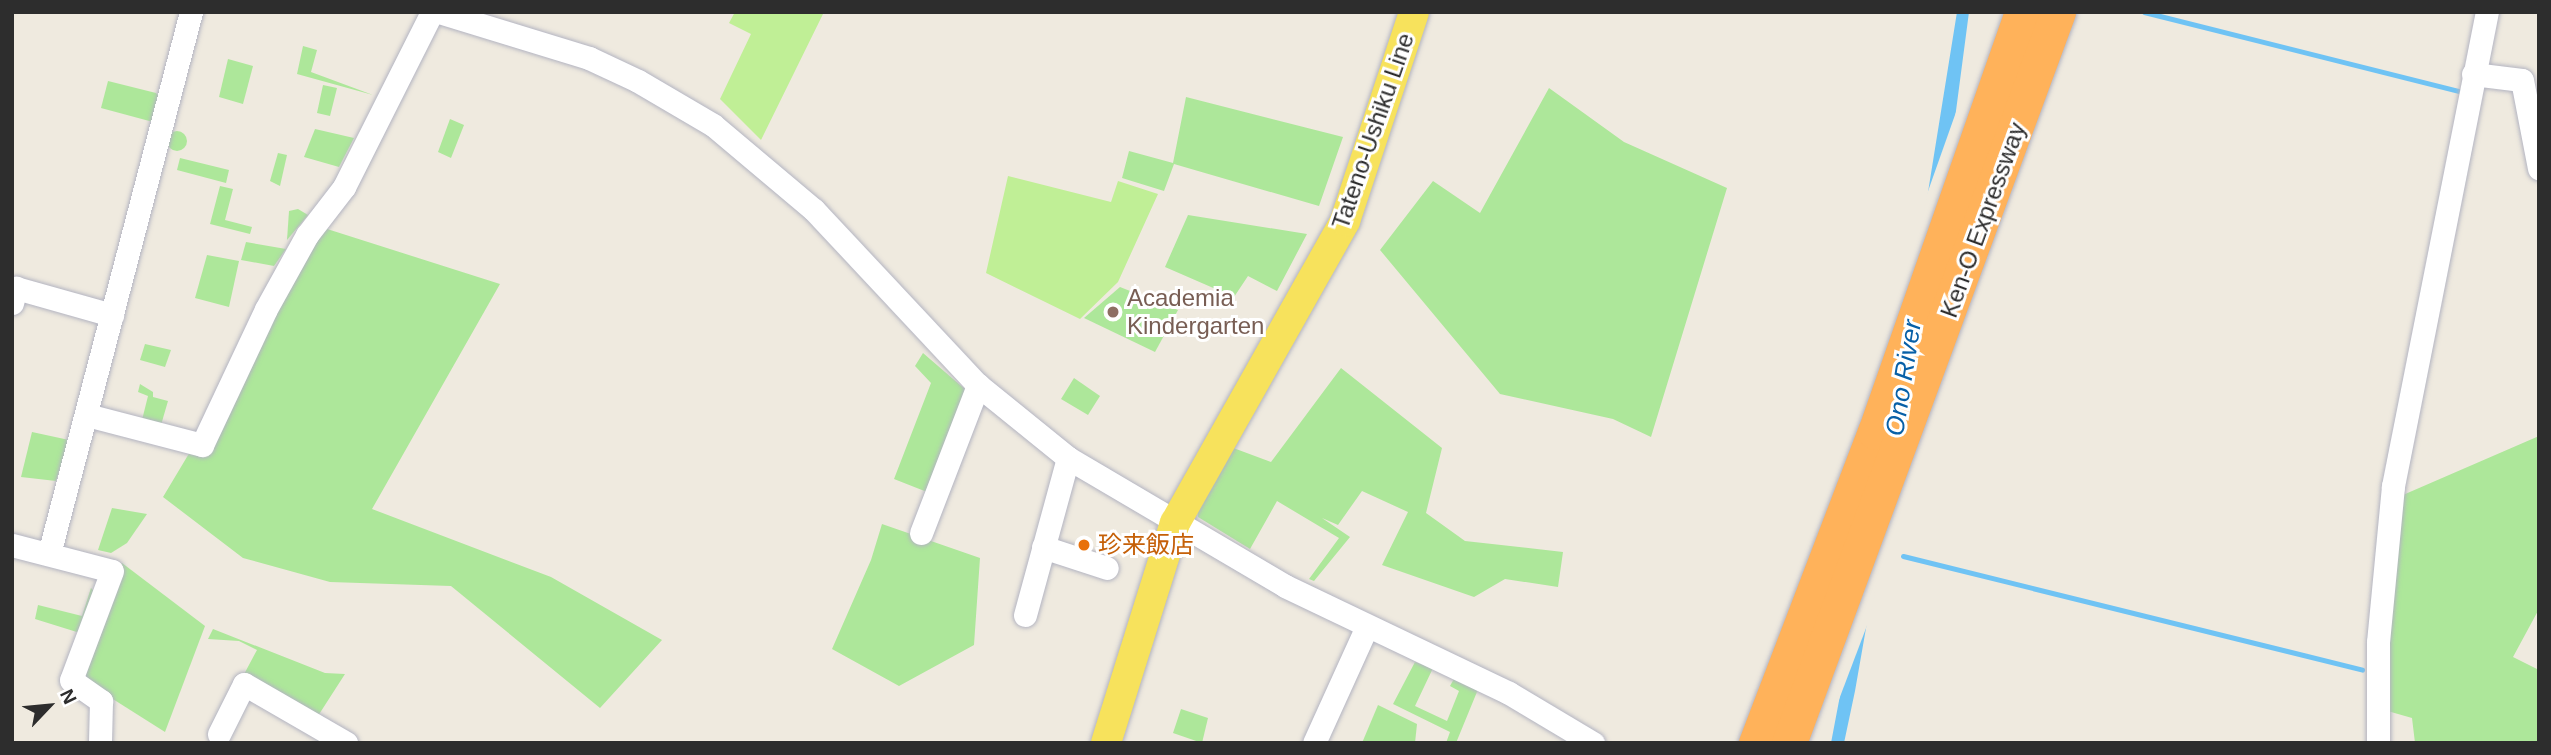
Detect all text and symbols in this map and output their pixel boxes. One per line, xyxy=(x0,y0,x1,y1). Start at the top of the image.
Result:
street label: Tateno-Ushiku Line xyxy=(1326,29,1420,233)
street label: Ken-O Expressway xyxy=(1934,119,2032,321)
place label: Academia Kindergarten xyxy=(1127,284,1264,340)
marker: Academia Kindergarten xyxy=(1105,304,1121,320)
water label: Ono River xyxy=(1879,318,1929,438)
place label: 珍来飯店 xyxy=(1098,531,1194,559)
marker: 珍来飯店 xyxy=(1076,537,1092,553)
north arrow xyxy=(14,671,84,741)
text: N xyxy=(56,686,81,707)

